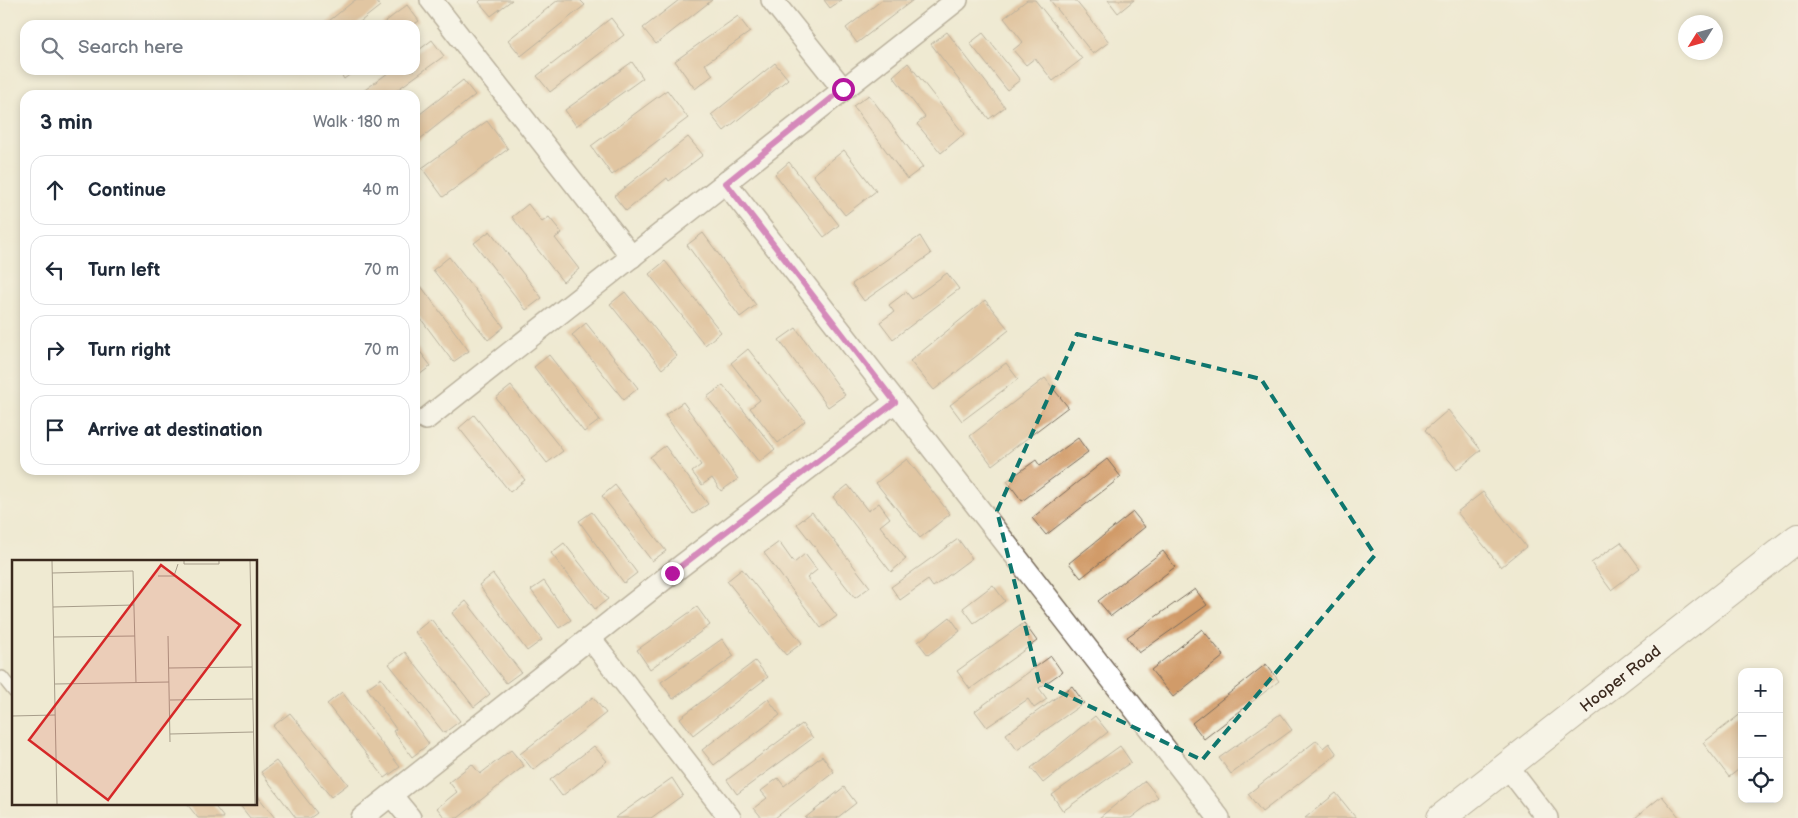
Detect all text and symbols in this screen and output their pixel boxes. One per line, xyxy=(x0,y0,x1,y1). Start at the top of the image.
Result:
north arrow xyxy=(1678,15,1723,60)
search box xyxy=(20,20,420,75)
icon: search xyxy=(38,34,66,62)
text: Search here xyxy=(78,36,183,59)
route start xyxy=(832,78,855,101)
text: 3 min xyxy=(40,110,93,135)
text: Walk · 180 m xyxy=(313,113,400,132)
icon: ahead xyxy=(41,176,69,204)
text: Continue xyxy=(88,179,166,202)
text: 40 m xyxy=(362,181,399,200)
icon: left xyxy=(41,256,69,284)
text: Turn left xyxy=(88,259,160,282)
text: 70 m xyxy=(364,261,399,280)
icon: right xyxy=(41,336,69,364)
text: Turn right xyxy=(88,339,171,362)
text: 70 m xyxy=(364,341,399,360)
icon: arrive xyxy=(41,416,69,444)
text: Arrive at destination xyxy=(88,419,263,442)
inset map xyxy=(12,560,258,806)
route end xyxy=(661,562,684,585)
street label: Hooper Road xyxy=(1577,642,1665,717)
map controls xyxy=(1738,668,1783,803)
button: + xyxy=(1738,668,1783,713)
button: − xyxy=(1738,713,1783,758)
button: locate xyxy=(1738,758,1783,803)

